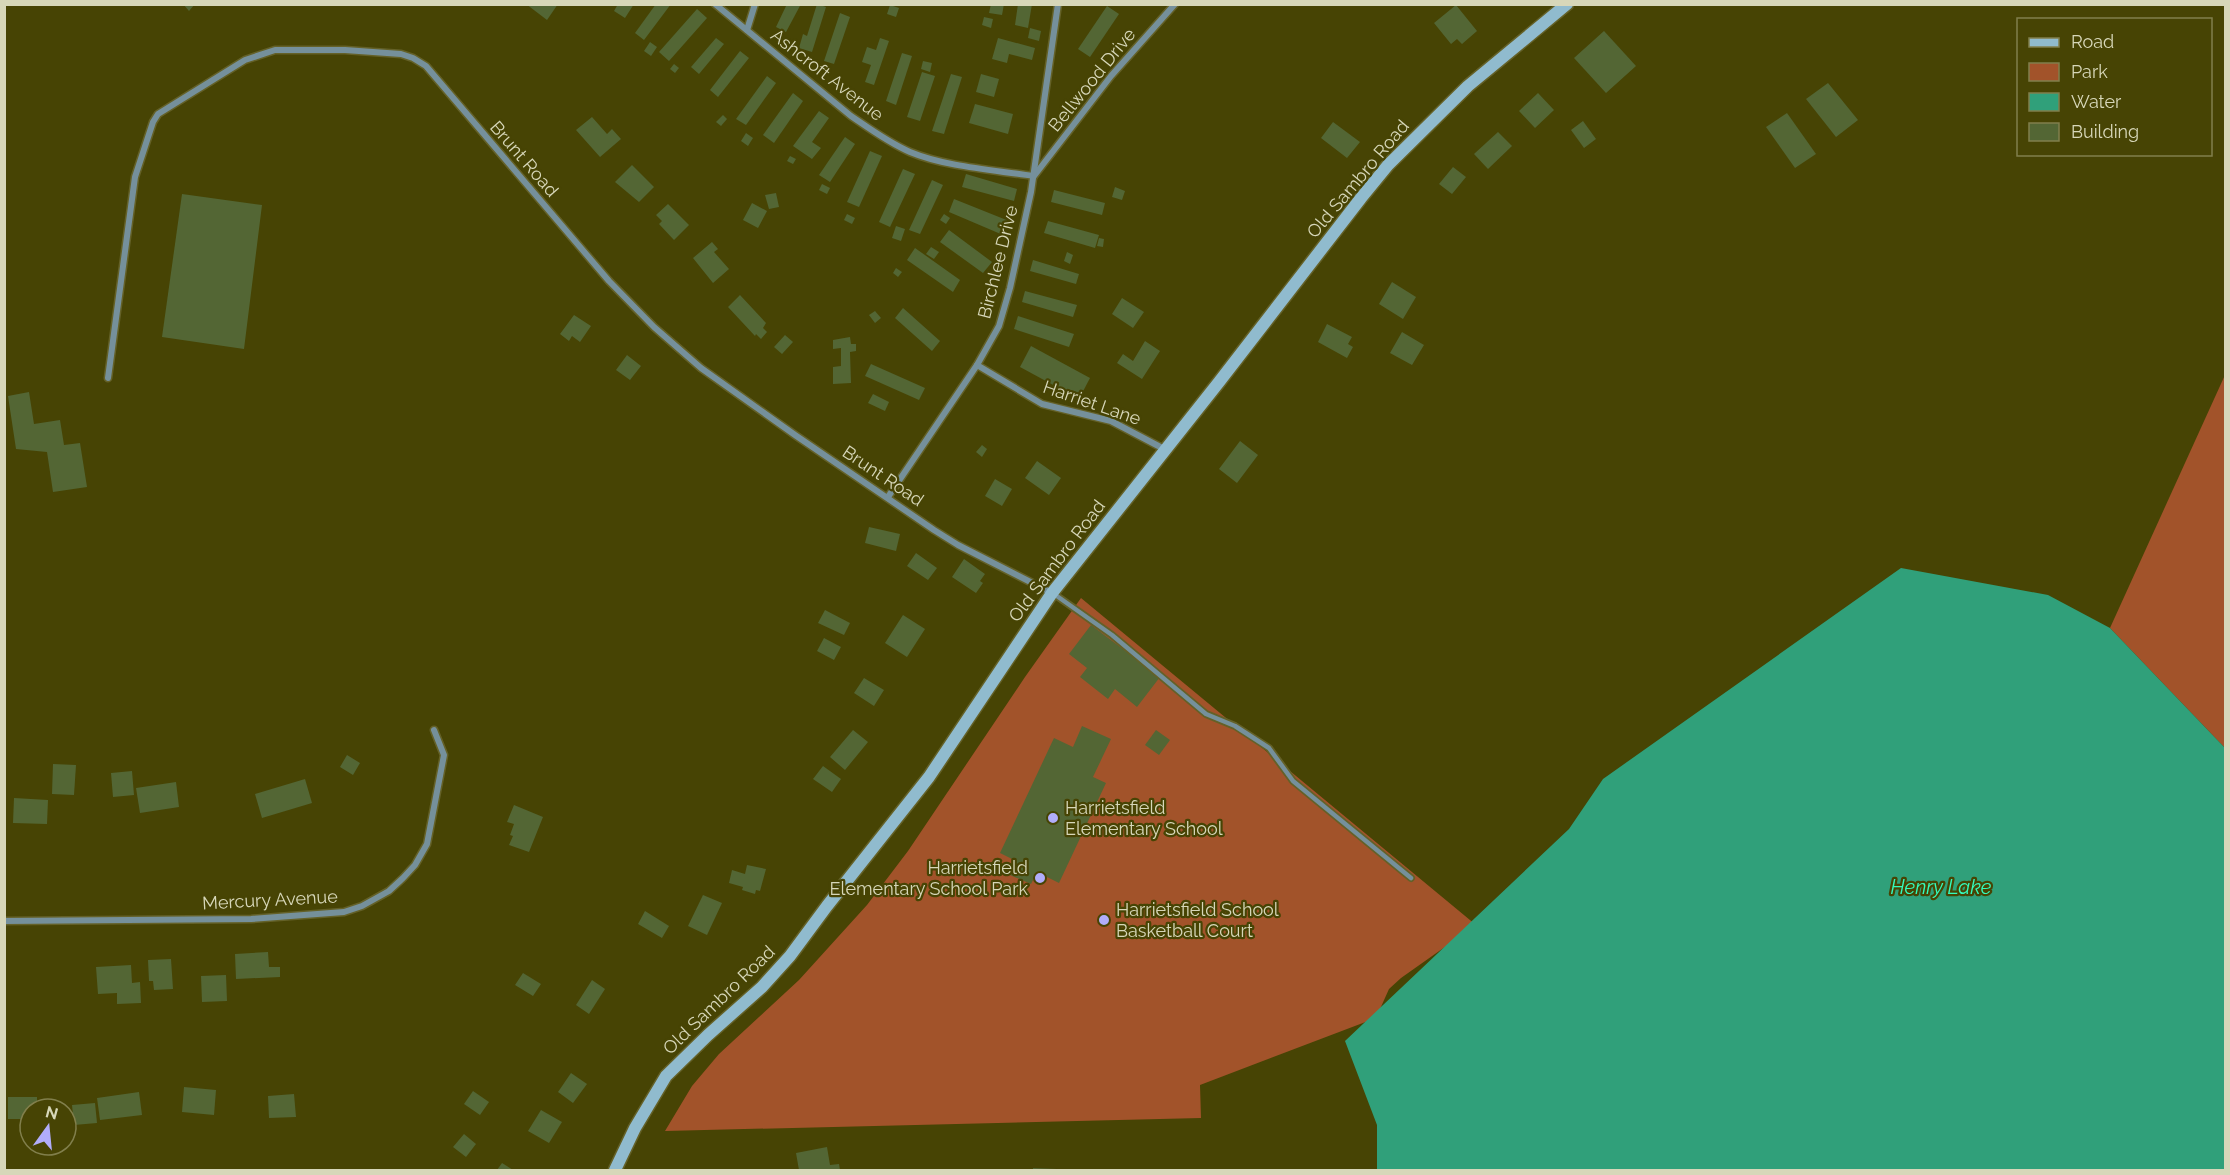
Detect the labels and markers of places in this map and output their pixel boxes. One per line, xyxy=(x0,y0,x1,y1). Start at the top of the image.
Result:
place label: Harrietsfield Elementary School xyxy=(1065,797,1223,839)
marker: Harrietsfield Elementary School xyxy=(1046,811,1060,825)
place label: Harrietsfield Elementary School Park xyxy=(830,857,1028,899)
marker: Harrietsfield Elementary School Park xyxy=(1033,871,1047,885)
place label: Harrietsfield School Basketball Court xyxy=(1116,899,1279,941)
marker: Harrietsfield School Basketball Court xyxy=(1097,913,1111,927)

